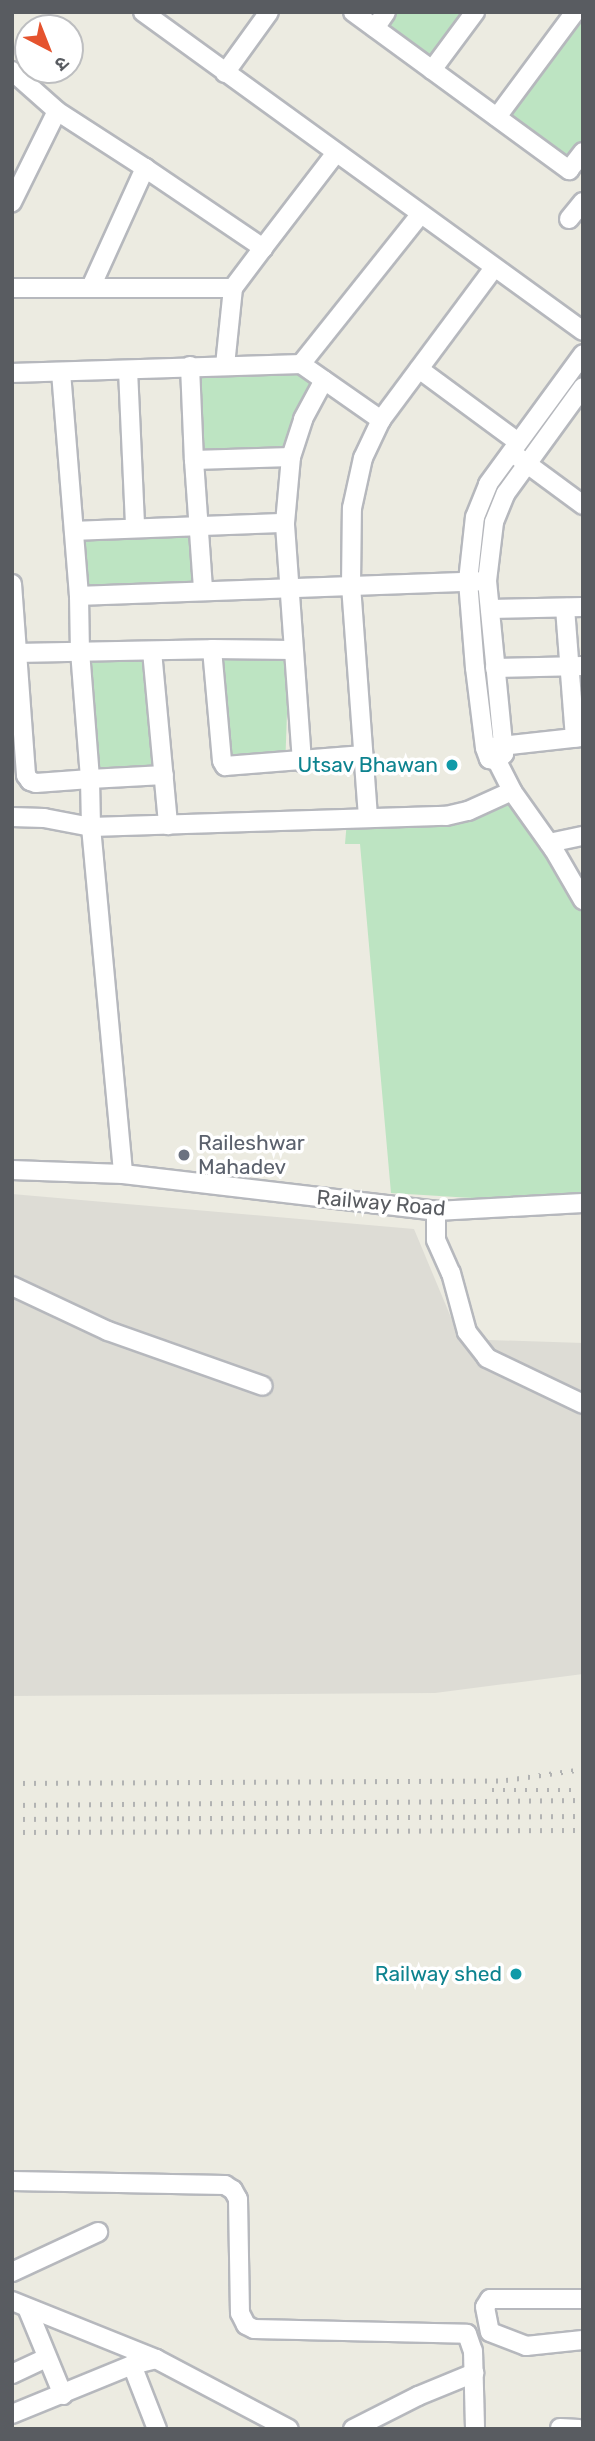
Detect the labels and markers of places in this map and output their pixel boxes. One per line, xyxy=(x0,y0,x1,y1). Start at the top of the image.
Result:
place label: Utsav Bhawan xyxy=(297,752,438,778)
marker: Utsav Bhawan xyxy=(444,757,460,773)
place label: Raileshwar Mahadev xyxy=(198,1130,305,1180)
marker: Raileshwar Mahadev xyxy=(176,1147,192,1163)
place label: Railway shed xyxy=(374,1961,502,1987)
marker: Railway shed xyxy=(508,1966,524,1982)

